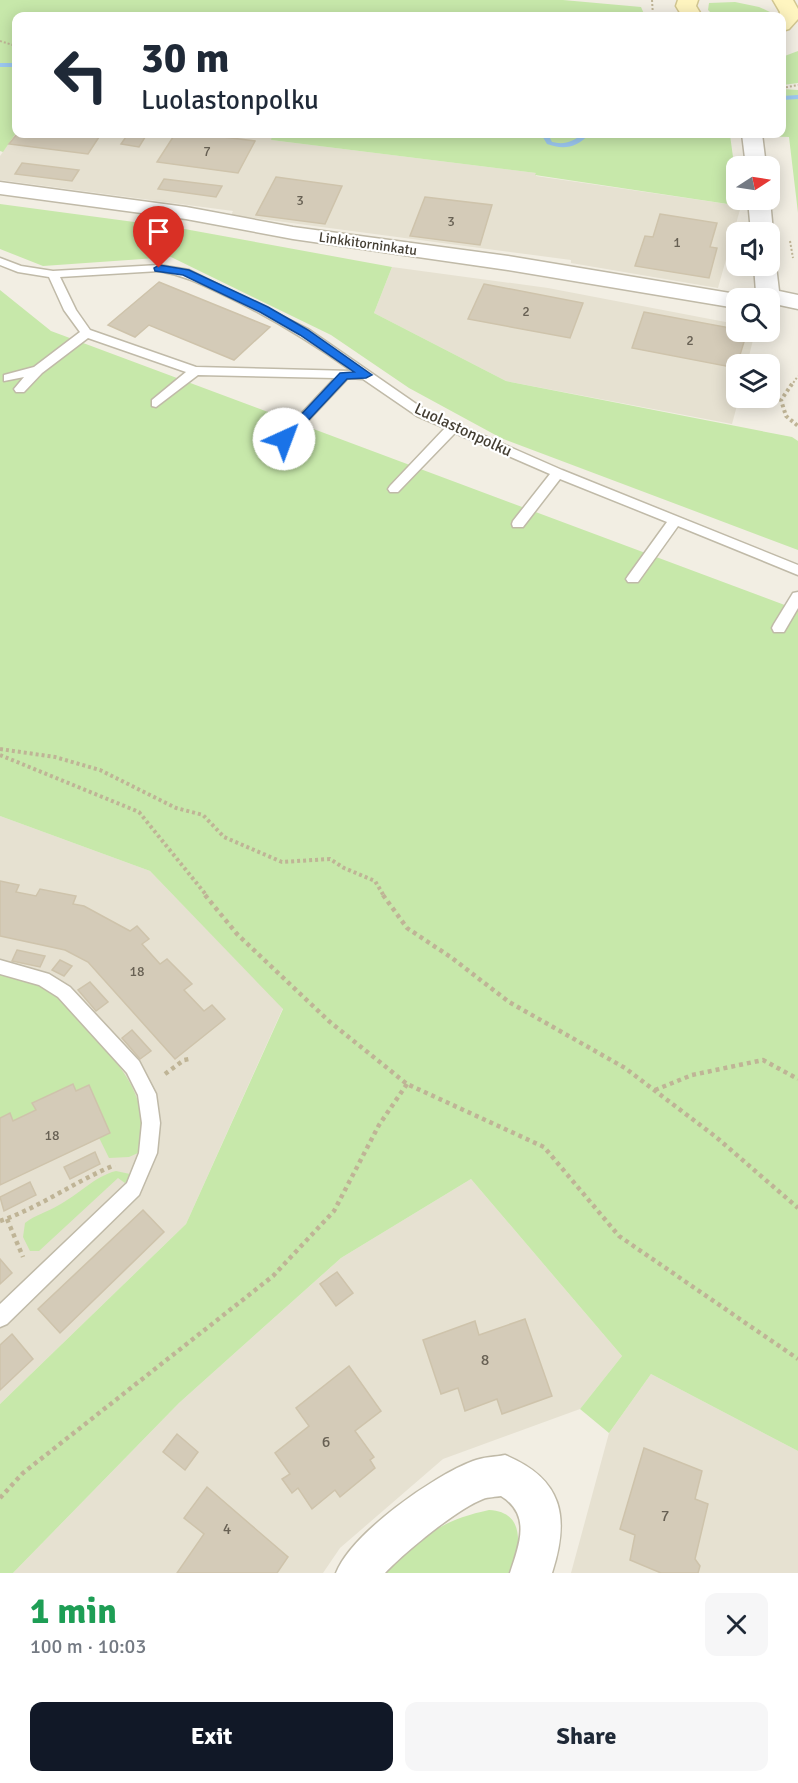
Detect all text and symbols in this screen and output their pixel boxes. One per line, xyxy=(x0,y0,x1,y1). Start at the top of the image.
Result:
text: 30 m xyxy=(141,33,230,84)
icon: left xyxy=(42,36,120,114)
text: Luolastonpolku xyxy=(141,84,319,117)
house number: 7 xyxy=(203,143,211,160)
north arrow xyxy=(726,156,780,210)
map controls xyxy=(726,156,780,408)
house number: 3 xyxy=(296,192,304,209)
pin xyxy=(133,206,184,268)
house number: 3 xyxy=(447,213,455,230)
icon: arrive xyxy=(142,215,175,248)
button: sound xyxy=(726,222,780,276)
street label: Linkkitorninkatu xyxy=(318,229,418,259)
house number: 1 xyxy=(673,234,681,251)
button: search xyxy=(726,288,780,342)
house number: 2 xyxy=(522,303,530,320)
house number: 2 xyxy=(686,332,694,349)
button: layers xyxy=(726,354,780,408)
street label: Luolastonpolku xyxy=(411,399,515,461)
position arrow xyxy=(252,407,316,471)
house number: 18 xyxy=(129,963,145,980)
house number: 18 xyxy=(44,1127,60,1144)
house number: 8 xyxy=(481,1350,489,1370)
house number: 6 xyxy=(322,1432,330,1452)
house number: 7 xyxy=(661,1506,669,1526)
house number: 4 xyxy=(223,1519,232,1539)
text: 1 min xyxy=(30,1589,117,1634)
button: close xyxy=(705,1593,768,1656)
text: 100 m · 10:03 xyxy=(30,1634,146,1659)
button: Exit xyxy=(30,1702,393,1771)
button: Share xyxy=(405,1702,768,1771)

